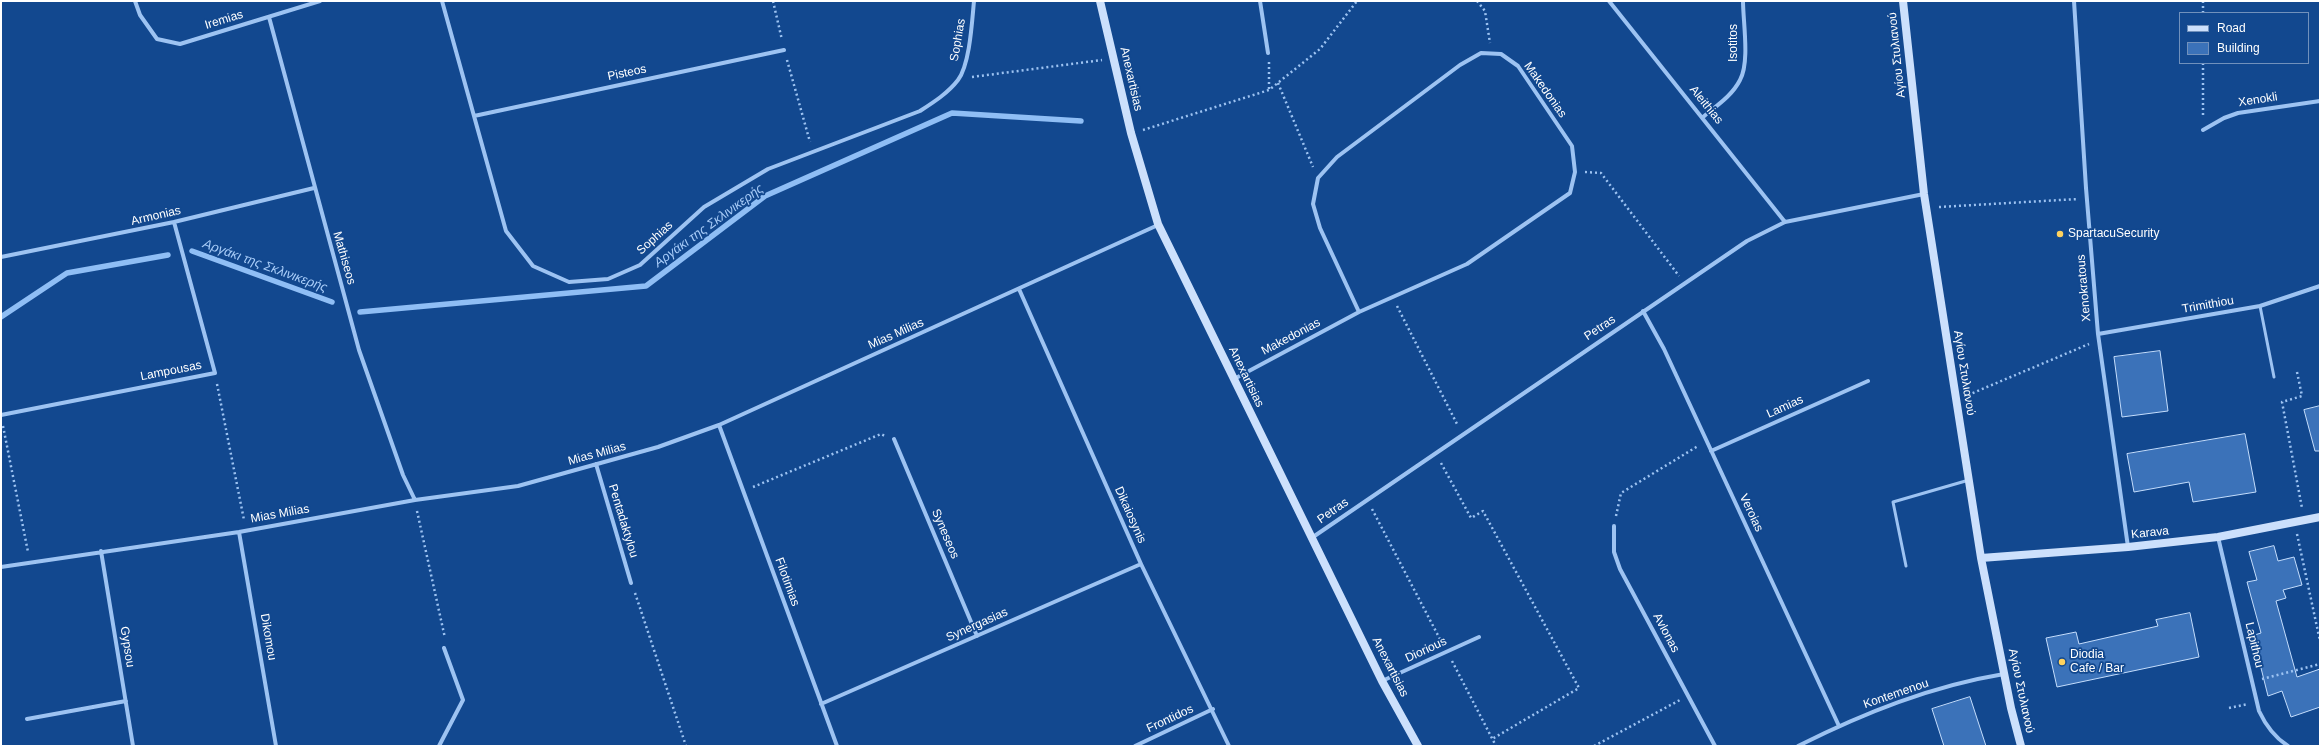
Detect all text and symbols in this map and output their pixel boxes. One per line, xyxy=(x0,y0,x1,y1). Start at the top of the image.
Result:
street label: Iremias xyxy=(203,7,245,33)
street label: Αγίου Στυλιανού xyxy=(1885,11,1909,99)
legend xyxy=(2179,12,2309,64)
street label: Sophias xyxy=(947,17,969,63)
text: Road xyxy=(2217,21,2246,35)
street label: Isotitos xyxy=(1727,24,1741,62)
text: Building xyxy=(2217,41,2260,55)
street label: Anexartisias xyxy=(1117,46,1145,112)
street label: Makedonias xyxy=(1521,59,1569,121)
street label: Pisteos xyxy=(606,62,648,84)
street label: Aleithias xyxy=(1686,83,1726,127)
street label: Xenokli xyxy=(2237,90,2279,110)
water label: Αργάκι της Σκλινικερής xyxy=(651,181,767,271)
street label: Armonias xyxy=(130,203,182,229)
street label: Sophias xyxy=(634,218,676,258)
place label: SpartacuSecurity xyxy=(2068,227,2159,241)
marker: SpartacuSecurity xyxy=(2055,229,2065,239)
street label: Mathiseos xyxy=(330,230,358,286)
water label: Αργάκι της Σκλινικερής xyxy=(201,236,329,296)
street label: Xenokratous xyxy=(2074,254,2094,322)
street label: Trimithiou xyxy=(2181,293,2235,317)
street label: Petras xyxy=(1582,312,1618,344)
street label: Mias Milias xyxy=(866,315,926,353)
street label: Makedonias xyxy=(1259,315,1323,359)
street label: Αγίου Στυλιανού xyxy=(1950,329,1978,417)
street label: Anexartisias xyxy=(1225,344,1267,410)
street label: Lampousas xyxy=(139,358,203,384)
street label: Lamias xyxy=(1764,393,1806,421)
street label: Mias Milias xyxy=(566,439,628,469)
street label: Pentadaktylou xyxy=(605,483,641,559)
street label: Dikaiosynis xyxy=(1111,484,1149,546)
street label: Veroias xyxy=(1736,492,1766,534)
street label: Petras xyxy=(1315,495,1351,527)
street label: Mias Milias xyxy=(250,502,310,526)
street label: Syneseos xyxy=(928,507,962,561)
street label: Karava xyxy=(2130,524,2170,542)
street label: Filotimias xyxy=(772,556,802,608)
street label: Synergasias xyxy=(944,605,1010,645)
street label: Avlonas xyxy=(1650,611,1682,655)
street label: Dikomou xyxy=(257,612,279,662)
street label: Lapithou xyxy=(2242,621,2266,669)
street label: Gypsou xyxy=(117,625,137,669)
street label: Diorious xyxy=(1403,634,1449,666)
street label: Anexartisias xyxy=(1369,635,1411,699)
street label: Αγίου Στυλιανού xyxy=(2005,647,2037,735)
place label: Diodia Cafe / Bar xyxy=(2070,648,2124,676)
marker: Diodia Cafe / Bar xyxy=(2057,657,2067,667)
street label: Kontemenou xyxy=(1861,676,1931,712)
street label: Frontidos xyxy=(1144,702,1196,736)

